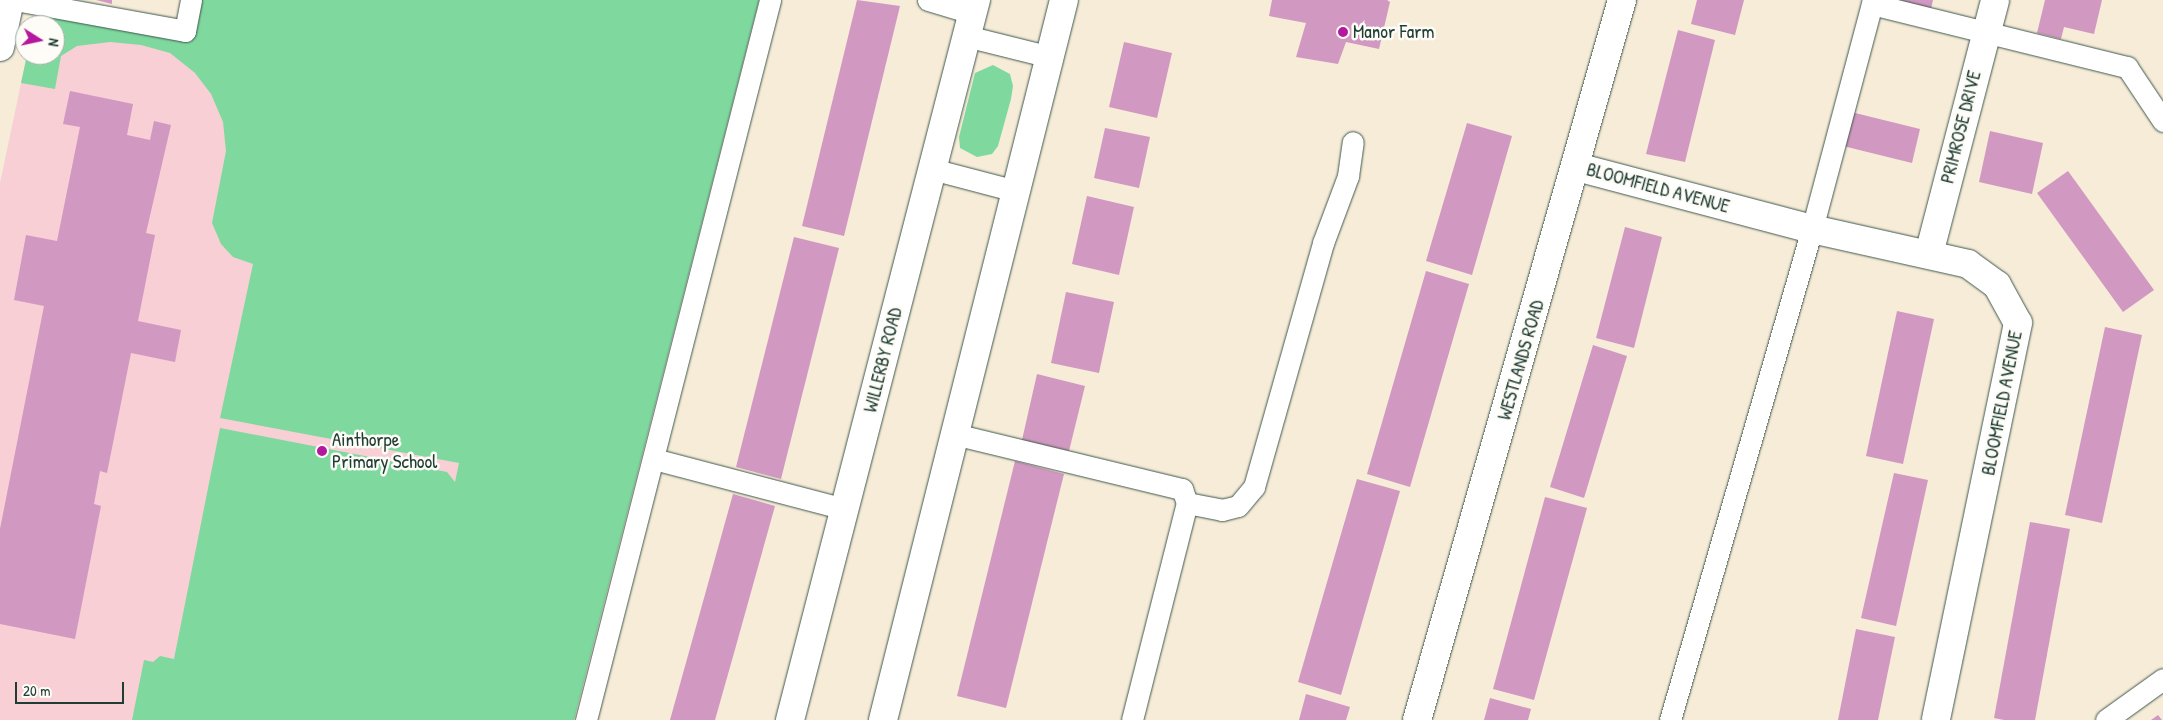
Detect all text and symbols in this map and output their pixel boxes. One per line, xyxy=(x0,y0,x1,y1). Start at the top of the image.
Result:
north arrow xyxy=(15,15,65,65)
place label: Manor Farm xyxy=(1353,21,1434,43)
marker: Manor Farm xyxy=(1337,26,1349,38)
text: N xyxy=(44,37,64,48)
street label: PRIMROSE DRIVE xyxy=(1936,68,1986,186)
street label: BLOOMFIELD AVENUE xyxy=(1584,158,1732,218)
street label: WESTLANDS ROAD xyxy=(1493,297,1549,423)
street label: WILLERBY ROAD xyxy=(859,305,907,415)
street label: BLOOMFIELD AVENUE xyxy=(1977,329,2027,477)
place label: Ainthorpe Primary School xyxy=(332,429,437,473)
marker: Ainthorpe Primary School xyxy=(316,445,328,457)
scale bar xyxy=(18,672,126,704)
text: 20 m xyxy=(23,680,50,701)

